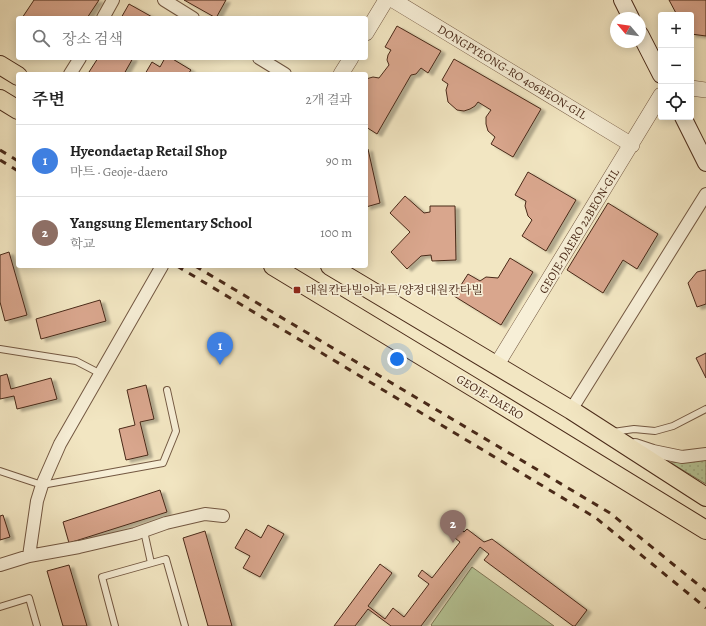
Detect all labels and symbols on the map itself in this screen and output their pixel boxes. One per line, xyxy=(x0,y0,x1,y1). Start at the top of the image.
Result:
north arrow xyxy=(610,12,646,48)
street label: DONGPYEONG-RO 406BEON-GIL xyxy=(434,21,590,123)
street label: GEOJE-DAERO 22BEON-GIL xyxy=(535,165,623,296)
place label: 대원칸타빌아파트/양정대원칸타빌 xyxy=(305,282,483,298)
marker: 대원칸타빌아파트/양정대원칸타빌 xyxy=(292,285,302,295)
pin: 1 xyxy=(207,332,233,365)
your location xyxy=(387,349,407,369)
street label: GEOJE-DAERO xyxy=(453,371,527,423)
pin: 2 xyxy=(440,510,466,543)

